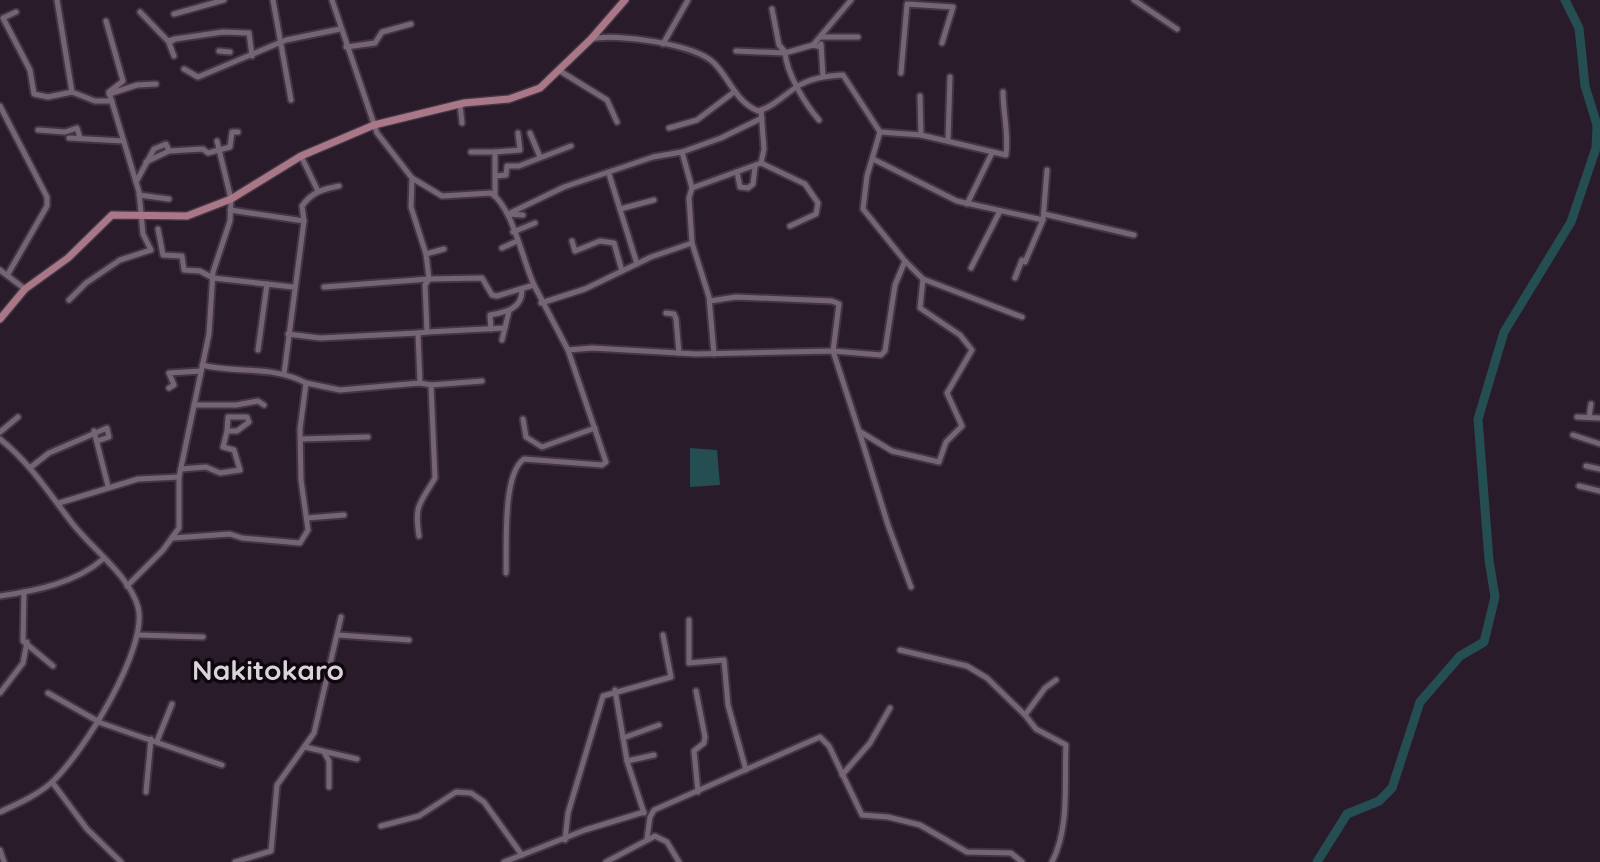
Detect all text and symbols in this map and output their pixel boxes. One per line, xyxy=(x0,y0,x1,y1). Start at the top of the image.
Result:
district label: Nakitokaro xyxy=(192,652,344,687)

